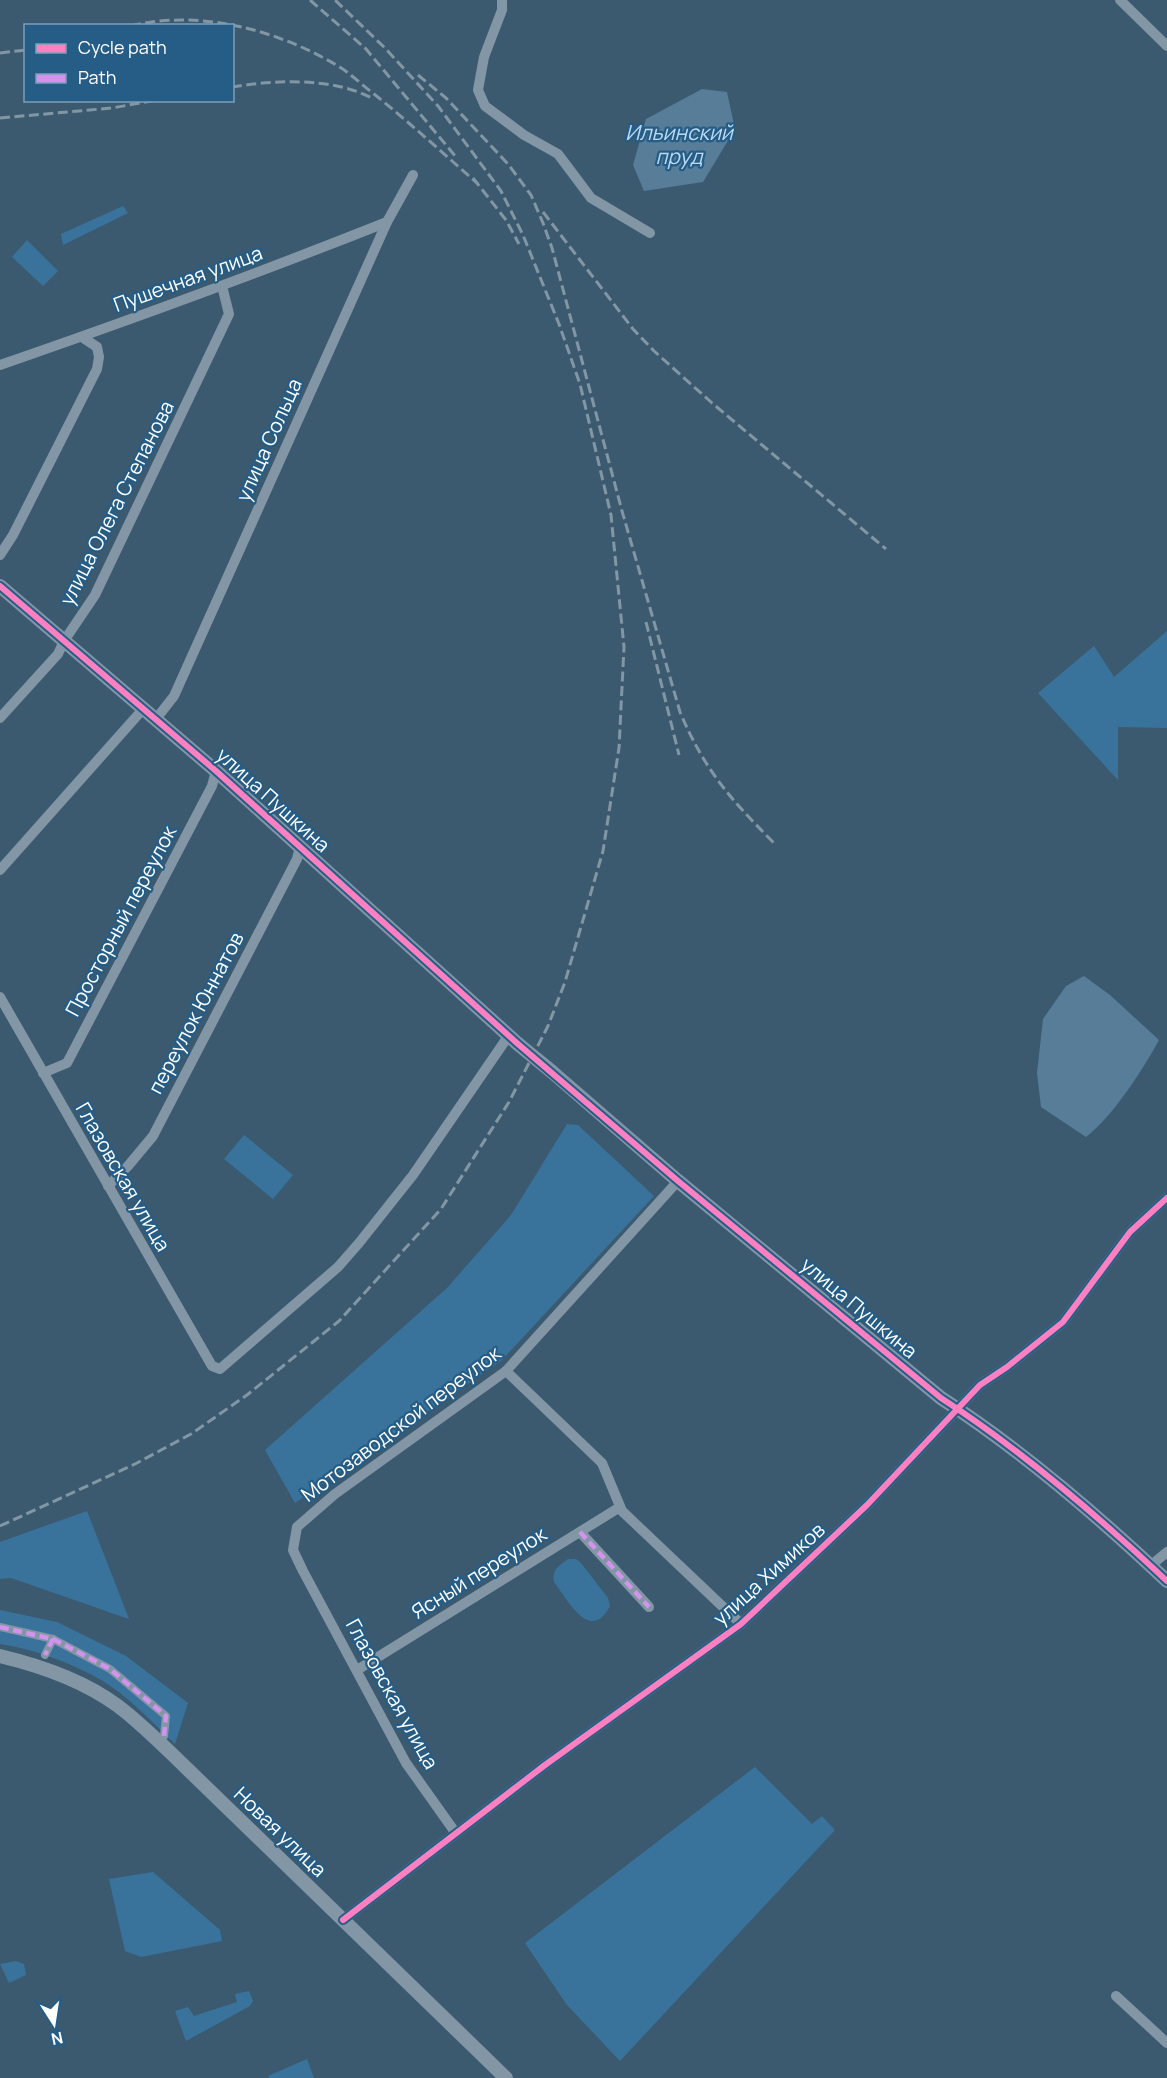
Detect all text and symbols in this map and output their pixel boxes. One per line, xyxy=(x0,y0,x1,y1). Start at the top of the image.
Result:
legend xyxy=(24,24,234,102)
text: Cycle path xyxy=(78,35,167,59)
text: Path xyxy=(78,65,116,89)
water label: Ильинский пруд xyxy=(625,118,735,170)
street label: Пушечная улица xyxy=(110,239,266,318)
street label: улица Сольца xyxy=(229,374,308,506)
street label: улица Олега Степанова xyxy=(53,396,180,610)
street label: улица Пушкина xyxy=(211,741,336,858)
street label: Просторный переулок xyxy=(59,820,183,1021)
street label: переулок Юннатов xyxy=(142,927,250,1098)
street label: Глазовская улица xyxy=(70,1097,177,1256)
street label: улица Пушкина xyxy=(795,1251,923,1364)
street label: Мотозаводской переулок xyxy=(295,1339,507,1508)
street label: улица Химиков xyxy=(707,1516,830,1631)
street label: Ясный переулок xyxy=(406,1520,552,1625)
street label: Глазовская улица xyxy=(340,1614,445,1774)
street label: Новая улица xyxy=(228,1781,332,1883)
north arrow xyxy=(24,1994,84,2054)
text: N xyxy=(49,2027,65,2051)

